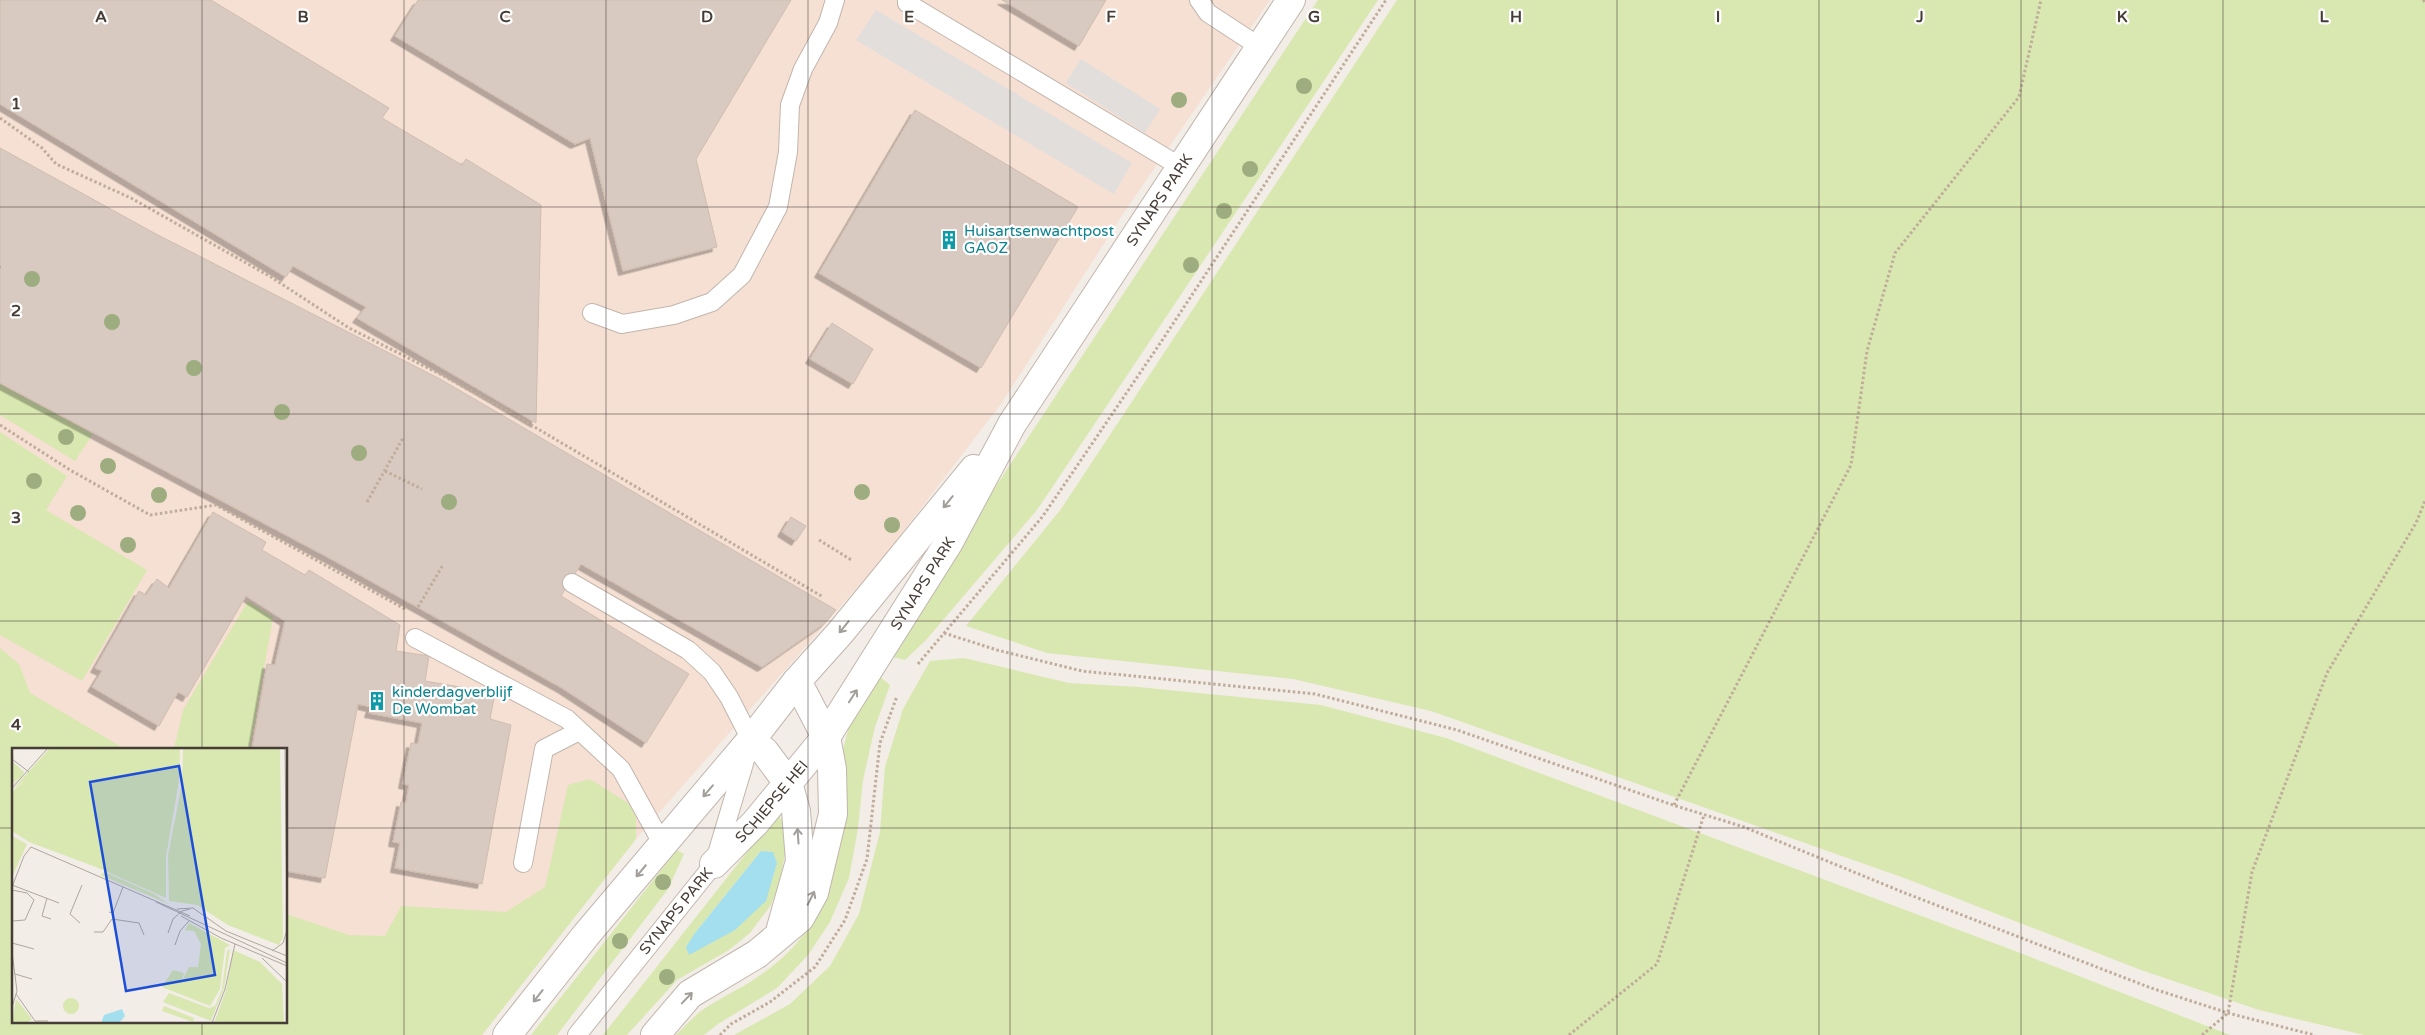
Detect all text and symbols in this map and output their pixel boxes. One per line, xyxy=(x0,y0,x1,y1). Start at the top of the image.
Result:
text: A xyxy=(95,7,107,27)
text: B xyxy=(297,7,309,27)
text: C xyxy=(499,7,511,27)
text: D xyxy=(701,7,713,27)
text: E xyxy=(904,7,914,27)
text: F xyxy=(1106,7,1116,27)
text: G xyxy=(1308,7,1320,27)
text: H xyxy=(1510,7,1522,27)
text: I xyxy=(1716,7,1720,27)
text: J xyxy=(1915,7,1924,27)
text: K xyxy=(2117,7,2128,27)
text: L xyxy=(2319,7,2329,27)
text: 1 xyxy=(11,94,21,114)
street label: SYNAPS PARK xyxy=(1123,151,1196,249)
place label: Huisartsenwachtpost GAOZ xyxy=(964,222,1114,257)
building icon: Huisartsenwachtpost GAOZ xyxy=(938,229,960,251)
text: 2 xyxy=(11,301,21,321)
one-way arrow xyxy=(942,495,953,508)
text: 3 xyxy=(11,508,21,528)
street label: SYNAPS PARK xyxy=(887,534,959,633)
one-way arrow xyxy=(839,621,850,634)
place label: kinderdagverblijf De Wombat xyxy=(392,683,513,718)
building icon: kinderdagverblijf De Wombat xyxy=(366,690,388,712)
one-way arrow xyxy=(848,690,858,704)
text: 4 xyxy=(11,715,21,735)
inset map xyxy=(12,748,288,1022)
street label: SCHIEPSE HEI xyxy=(731,757,812,847)
one-way arrow xyxy=(703,784,714,797)
one-way arrow xyxy=(794,828,803,844)
street label: SYNAPS PARK xyxy=(635,864,717,958)
one-way arrow xyxy=(635,864,646,877)
one-way arrow xyxy=(806,890,816,905)
one-way arrow xyxy=(532,989,543,1002)
one-way arrow xyxy=(681,992,693,1005)

